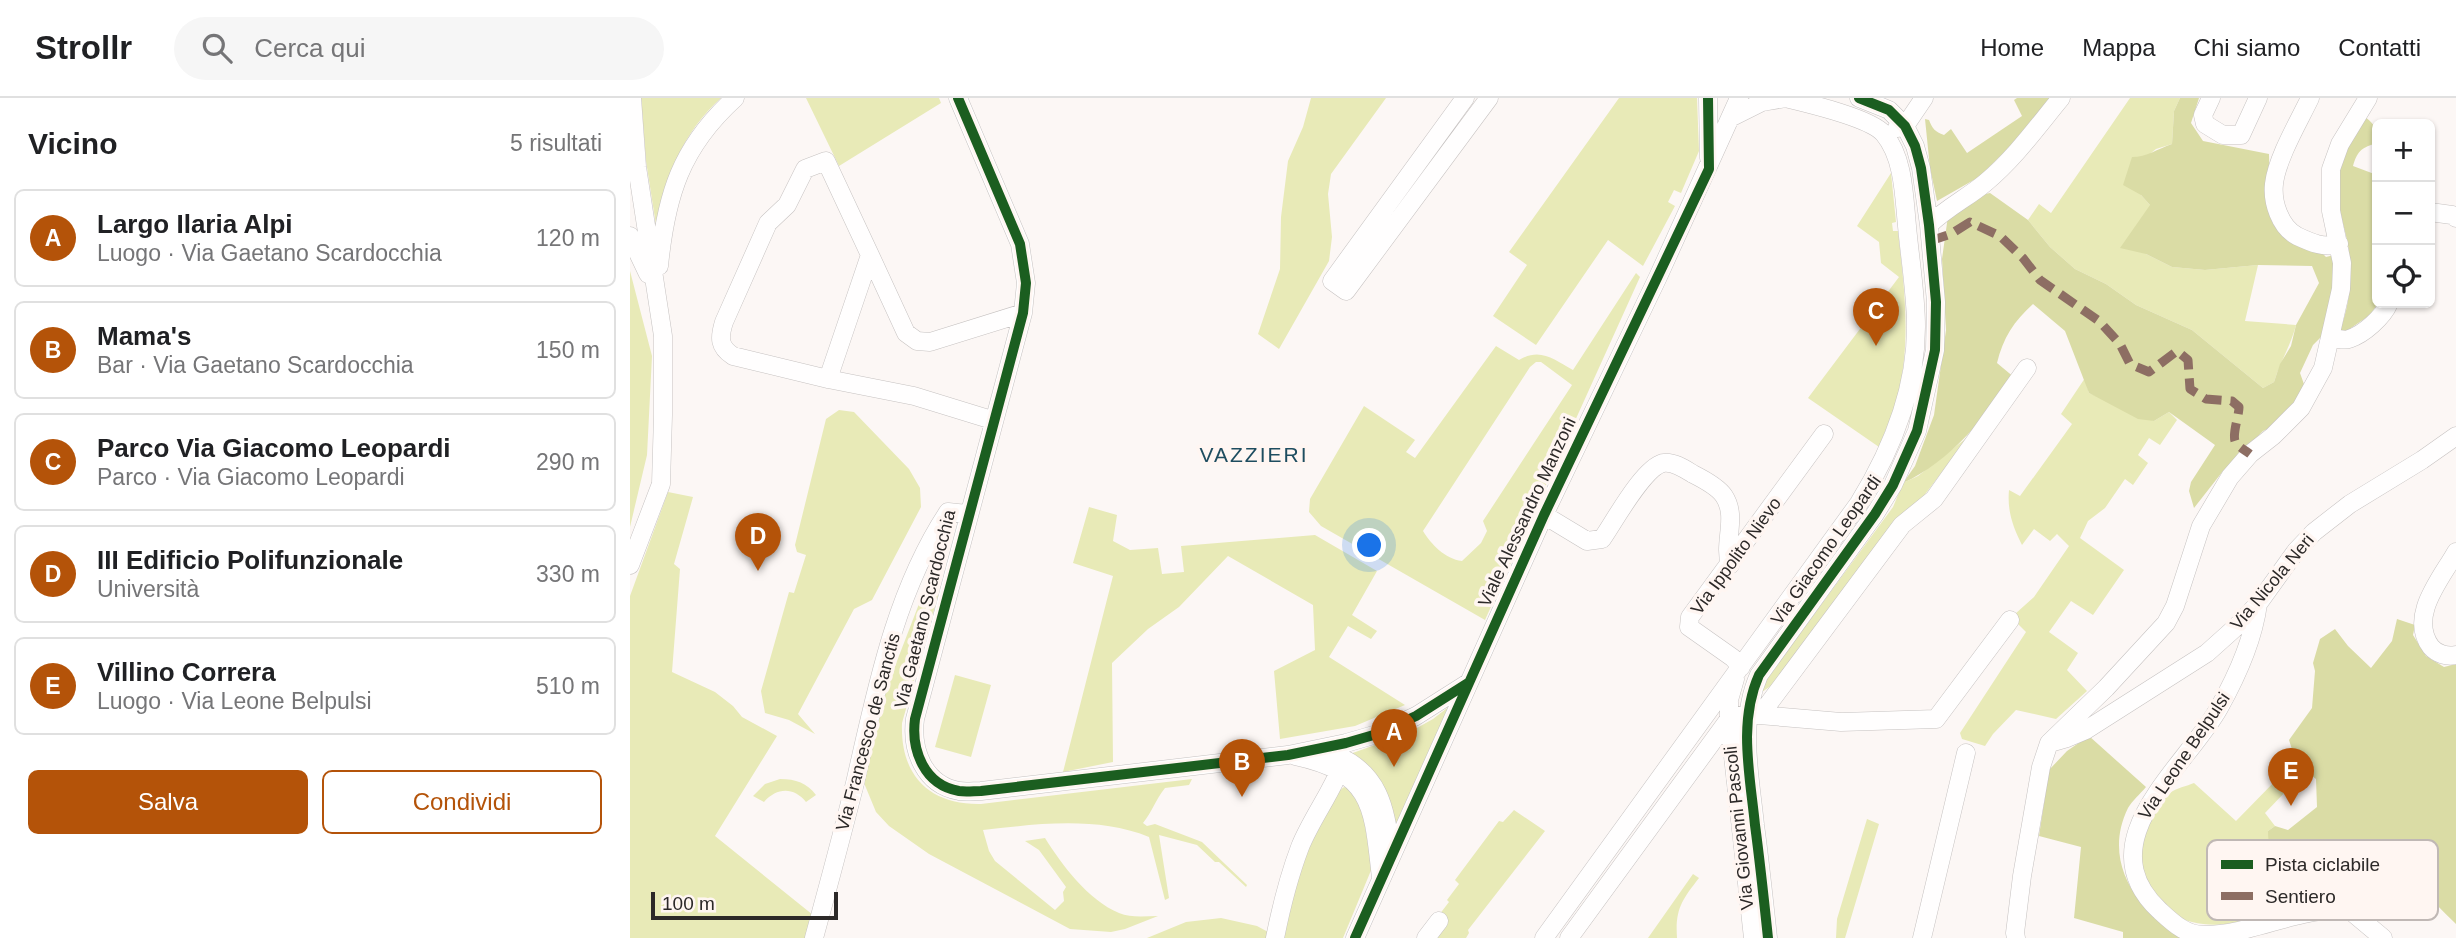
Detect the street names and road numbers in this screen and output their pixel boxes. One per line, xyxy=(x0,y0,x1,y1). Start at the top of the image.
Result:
street label: Viale Alessandro Manzoni xyxy=(1474,414,1580,610)
street label: Via Giacomo Leopardi xyxy=(1767,471,1885,629)
street label: Via Ippolito Nievo xyxy=(1687,494,1785,618)
street label: Via Gaetano Scardocchia xyxy=(891,507,960,710)
street label: Via Nicola Neri xyxy=(2226,530,2318,634)
street label: Via Francesco de Sanctis xyxy=(832,631,904,833)
street label: Via Leone Belpulsi xyxy=(2134,689,2234,823)
street label: Via Giovanni Pascoli xyxy=(1720,745,1758,911)

